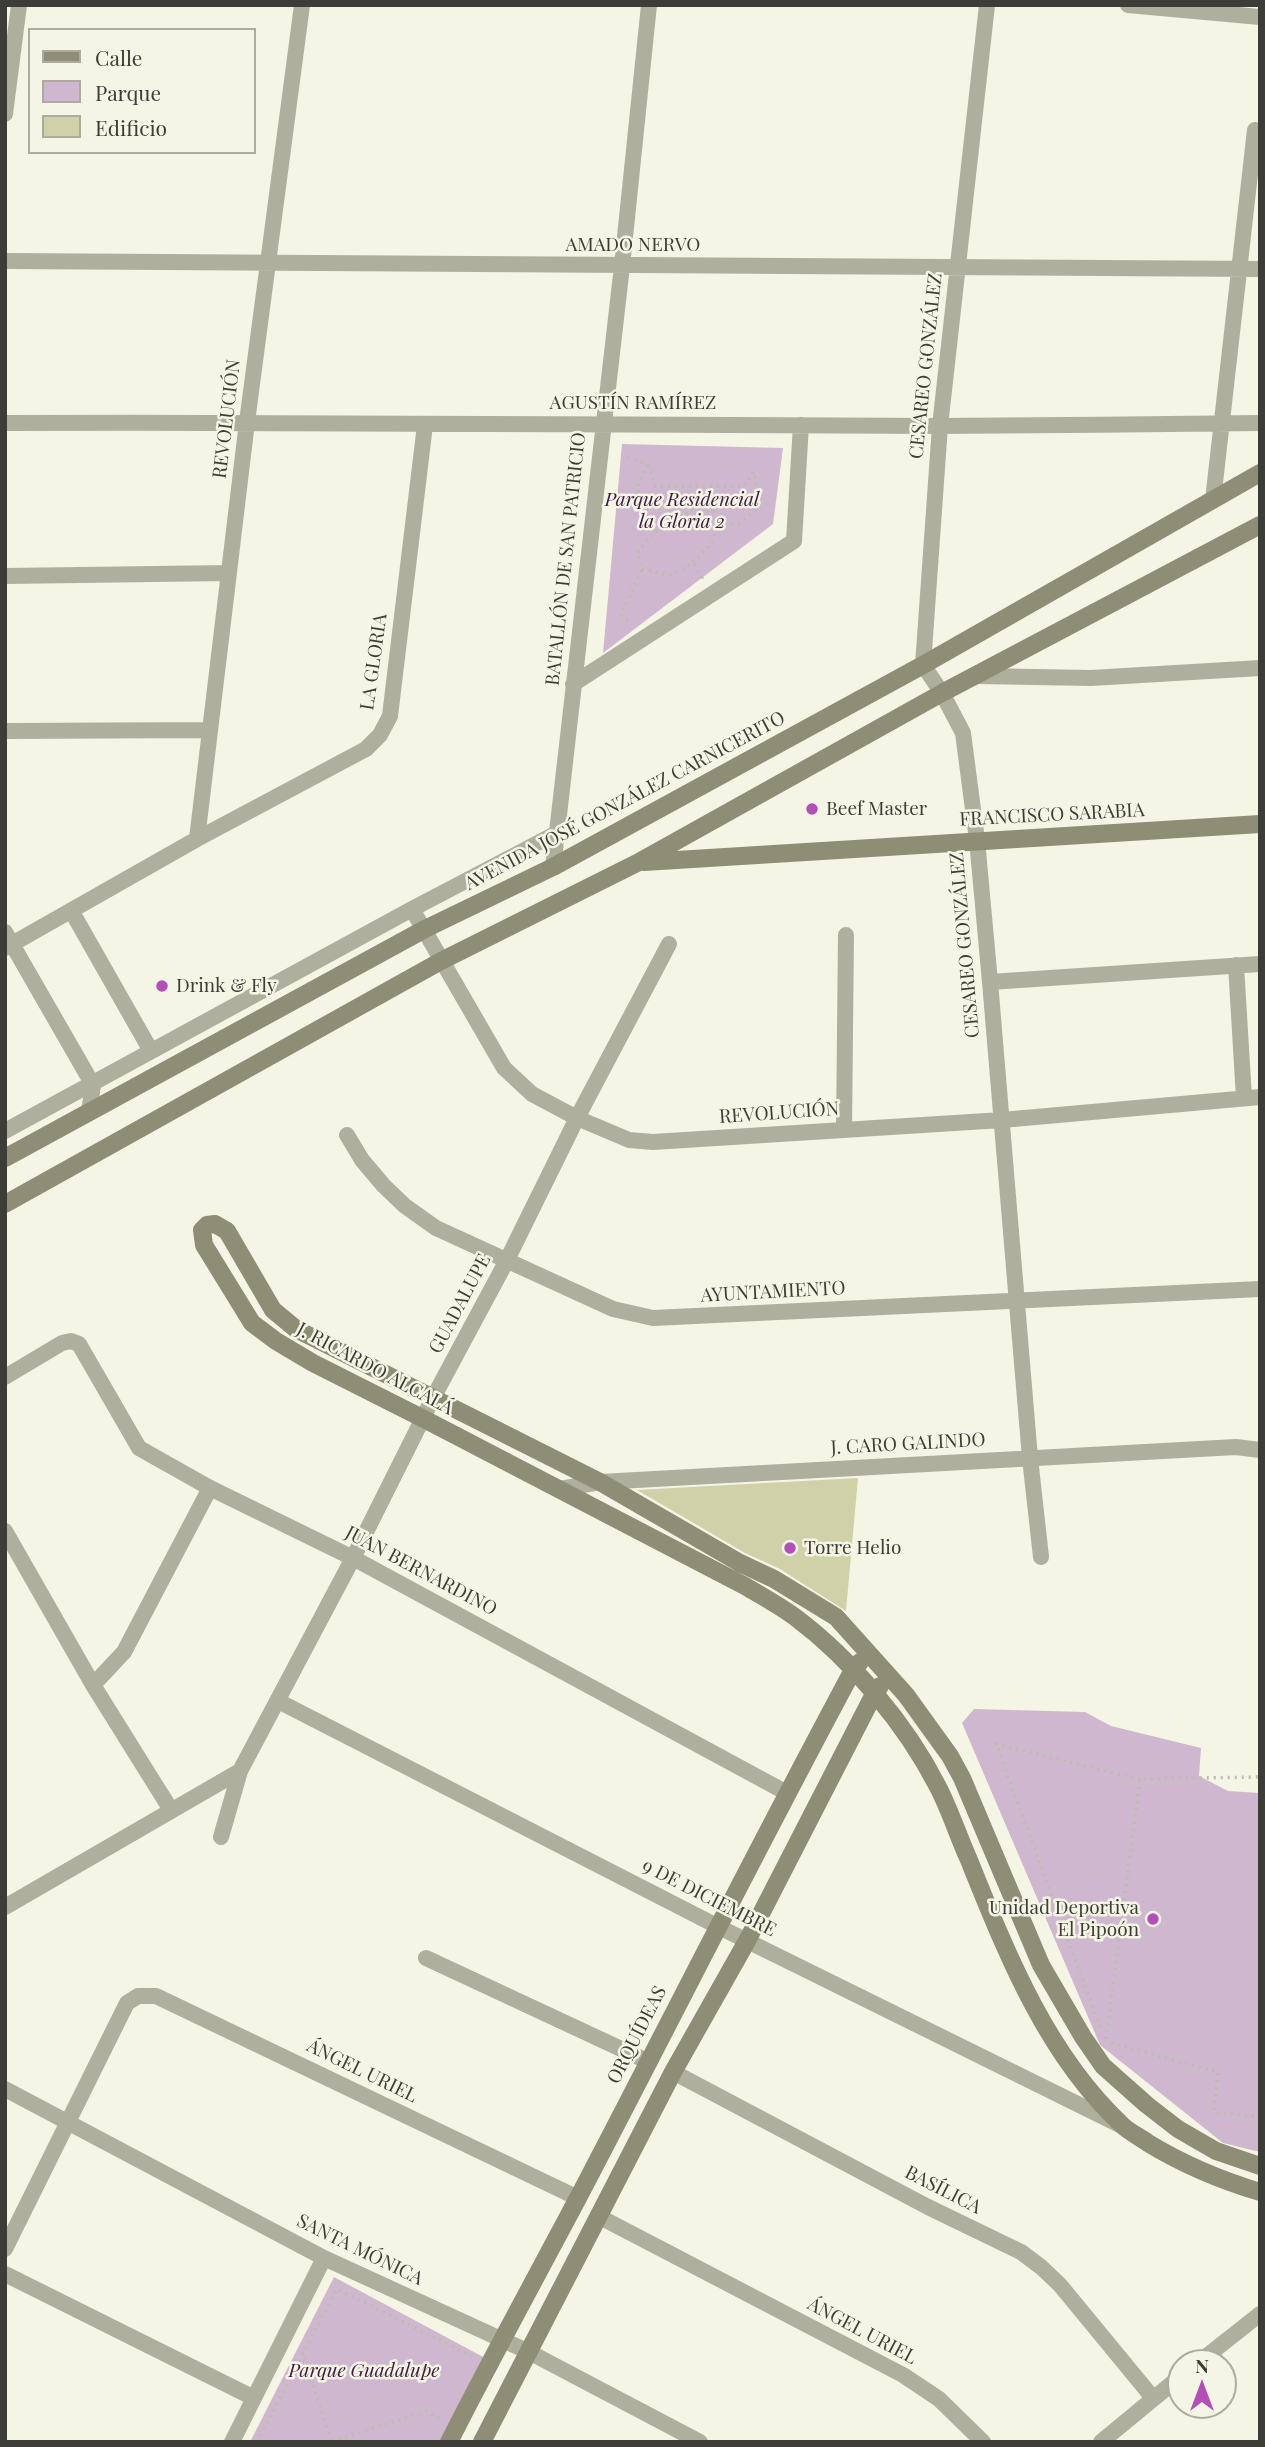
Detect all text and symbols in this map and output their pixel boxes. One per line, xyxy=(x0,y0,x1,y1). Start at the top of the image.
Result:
legend xyxy=(28,28,256,154)
text: Calle xyxy=(95,43,142,71)
text: Parque xyxy=(95,78,161,106)
text: Edificio xyxy=(95,113,167,141)
street label: AMADO NERVO xyxy=(566,234,700,256)
street label: CESAREO GONZÁLEZ xyxy=(905,272,947,460)
street label: REVOLUCIÓN xyxy=(208,358,246,480)
street label: AGUSTÍN RAMÍREZ xyxy=(550,392,716,414)
street label: BATALLÓN DE SAN PATRICIO xyxy=(541,431,591,687)
park label: Parque Residencial la Gloria 2 xyxy=(605,489,759,533)
street label: LA GLORIA xyxy=(356,612,392,712)
street label: AVENIDA JOSÉ GONZÁLEZ CARNICERITO xyxy=(461,707,789,895)
place label: Beef Master xyxy=(826,798,927,820)
street label: FRANCISCO SARABIA xyxy=(959,799,1145,831)
marker: Beef Master xyxy=(804,801,820,817)
street label: CESAREO GONZÁLEZ xyxy=(946,851,984,1039)
place label: Drink & Fly xyxy=(176,975,277,997)
marker: Drink & Fly xyxy=(154,978,170,994)
street label: REVOLUCIÓN xyxy=(718,1097,840,1129)
street label: GUADALUPE xyxy=(424,1250,496,1358)
street label: AYUNTAMIENTO xyxy=(700,1277,846,1307)
street label: J. RICARDO ALCALÁ xyxy=(293,1318,457,1420)
street label: J. CARO GALINDO xyxy=(830,1429,986,1459)
street label: JUAN BERNARDINO xyxy=(341,1521,501,1621)
place label: Torre Helio xyxy=(804,1537,901,1559)
marker: Torre Helio xyxy=(782,1540,798,1556)
street label: 9 DE DICIEMBRE xyxy=(638,1854,780,1942)
place label: Unidad Deportiva El Pipoón xyxy=(989,1897,1139,1941)
marker: Unidad Deportiva El Pipoón xyxy=(1145,1911,1161,1927)
street label: ORQUÍDEAS xyxy=(603,1982,671,2088)
street label: ÁNGEL URIEL xyxy=(303,2034,421,2108)
street label: BASÍLICA xyxy=(901,2161,985,2219)
street label: SANTA MÓNICA xyxy=(293,2210,427,2290)
street label: ÁNGEL URIEL xyxy=(804,2293,920,2369)
north arrow xyxy=(1167,2349,1237,2419)
text: N xyxy=(1195,2352,1209,2378)
park label: Parque Guadalupe xyxy=(288,2360,440,2382)

